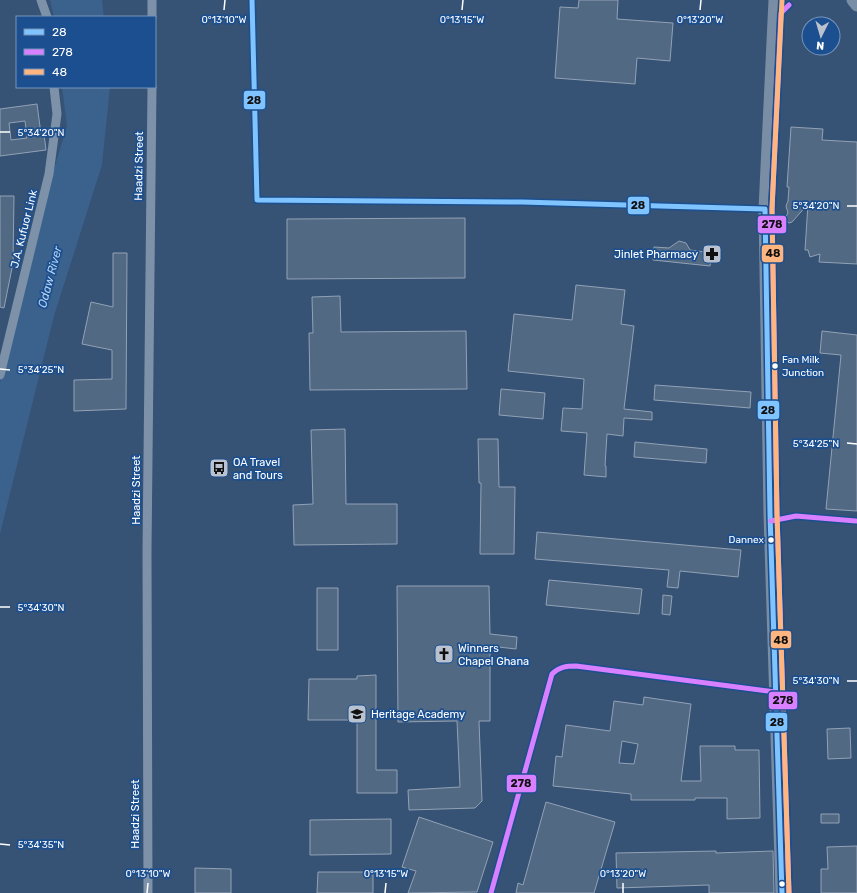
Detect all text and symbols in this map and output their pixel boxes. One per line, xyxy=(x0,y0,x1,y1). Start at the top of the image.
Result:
text: 0°13'10"W xyxy=(201,14,247,26)
text: 0°13'15"W xyxy=(440,14,484,26)
text: 0°13'20"W xyxy=(677,14,723,26)
legend xyxy=(16,16,156,88)
north arrow xyxy=(801,16,841,56)
text: 28 xyxy=(52,25,67,39)
text: N xyxy=(816,39,825,52)
text: 278 xyxy=(52,45,73,59)
text: 48 xyxy=(52,65,67,79)
line badge: 28 xyxy=(243,90,266,110)
text: 28 xyxy=(247,94,261,107)
text: 5°34'20"N xyxy=(18,127,64,139)
street label: Haadzi Street xyxy=(132,131,146,201)
street label: J.A. Kufuor Link xyxy=(8,188,40,270)
line badge: 28 xyxy=(627,196,650,215)
text: 28 xyxy=(631,199,645,212)
text: 5°34'20"N xyxy=(793,200,839,212)
line badge: 278 xyxy=(757,215,787,234)
text: 278 xyxy=(762,218,782,231)
pharmacy icon: Jinlet Pharmacy xyxy=(701,243,723,265)
water label: Odaw River xyxy=(35,244,65,309)
line badge: 48 xyxy=(761,244,784,263)
text: 48 xyxy=(766,247,780,260)
place label: Jinlet Pharmacy xyxy=(614,248,698,261)
place label: Fan Milk Junction xyxy=(782,354,824,379)
marker: Fan Milk Junction xyxy=(770,361,780,371)
text: 5°34'25"N xyxy=(18,364,64,376)
line badge: 28 xyxy=(757,400,780,420)
text: 28 xyxy=(761,404,775,417)
text: 5°34'25"N xyxy=(793,438,839,450)
street label: Haadzi Street xyxy=(130,455,143,525)
place label: OA Travel and Tours xyxy=(233,456,283,482)
bus stop icon: OA Travel and Tours xyxy=(208,457,230,479)
place label: Dannex xyxy=(729,534,765,546)
marker: Dannex xyxy=(766,535,776,545)
text: 5°34'30"N xyxy=(17,602,65,614)
line badge: 48 xyxy=(770,630,792,649)
text: 48 xyxy=(774,634,788,647)
place label: Winners Chapel Ghana xyxy=(458,642,529,668)
church icon: Winners Chapel Ghana xyxy=(433,643,455,665)
text: 5°34'30"N xyxy=(792,675,840,687)
line badge: 278 xyxy=(768,691,798,710)
text: 278 xyxy=(773,694,793,707)
school or university icon: Heritage Academy xyxy=(346,703,368,725)
place label: Heritage Academy xyxy=(371,708,465,721)
line badge: 28 xyxy=(765,712,788,732)
text: 28 xyxy=(770,716,784,729)
line badge: 278 xyxy=(506,774,537,793)
text: 278 xyxy=(511,777,531,790)
street label: Haadzi Street xyxy=(129,779,142,849)
text: 5°34'35"N xyxy=(18,839,64,851)
text: 0°13'10"W xyxy=(125,868,171,880)
text: 0°13'15"W xyxy=(364,868,408,880)
text: 0°13'20"W xyxy=(600,868,646,880)
unlabelled marker xyxy=(777,879,787,889)

